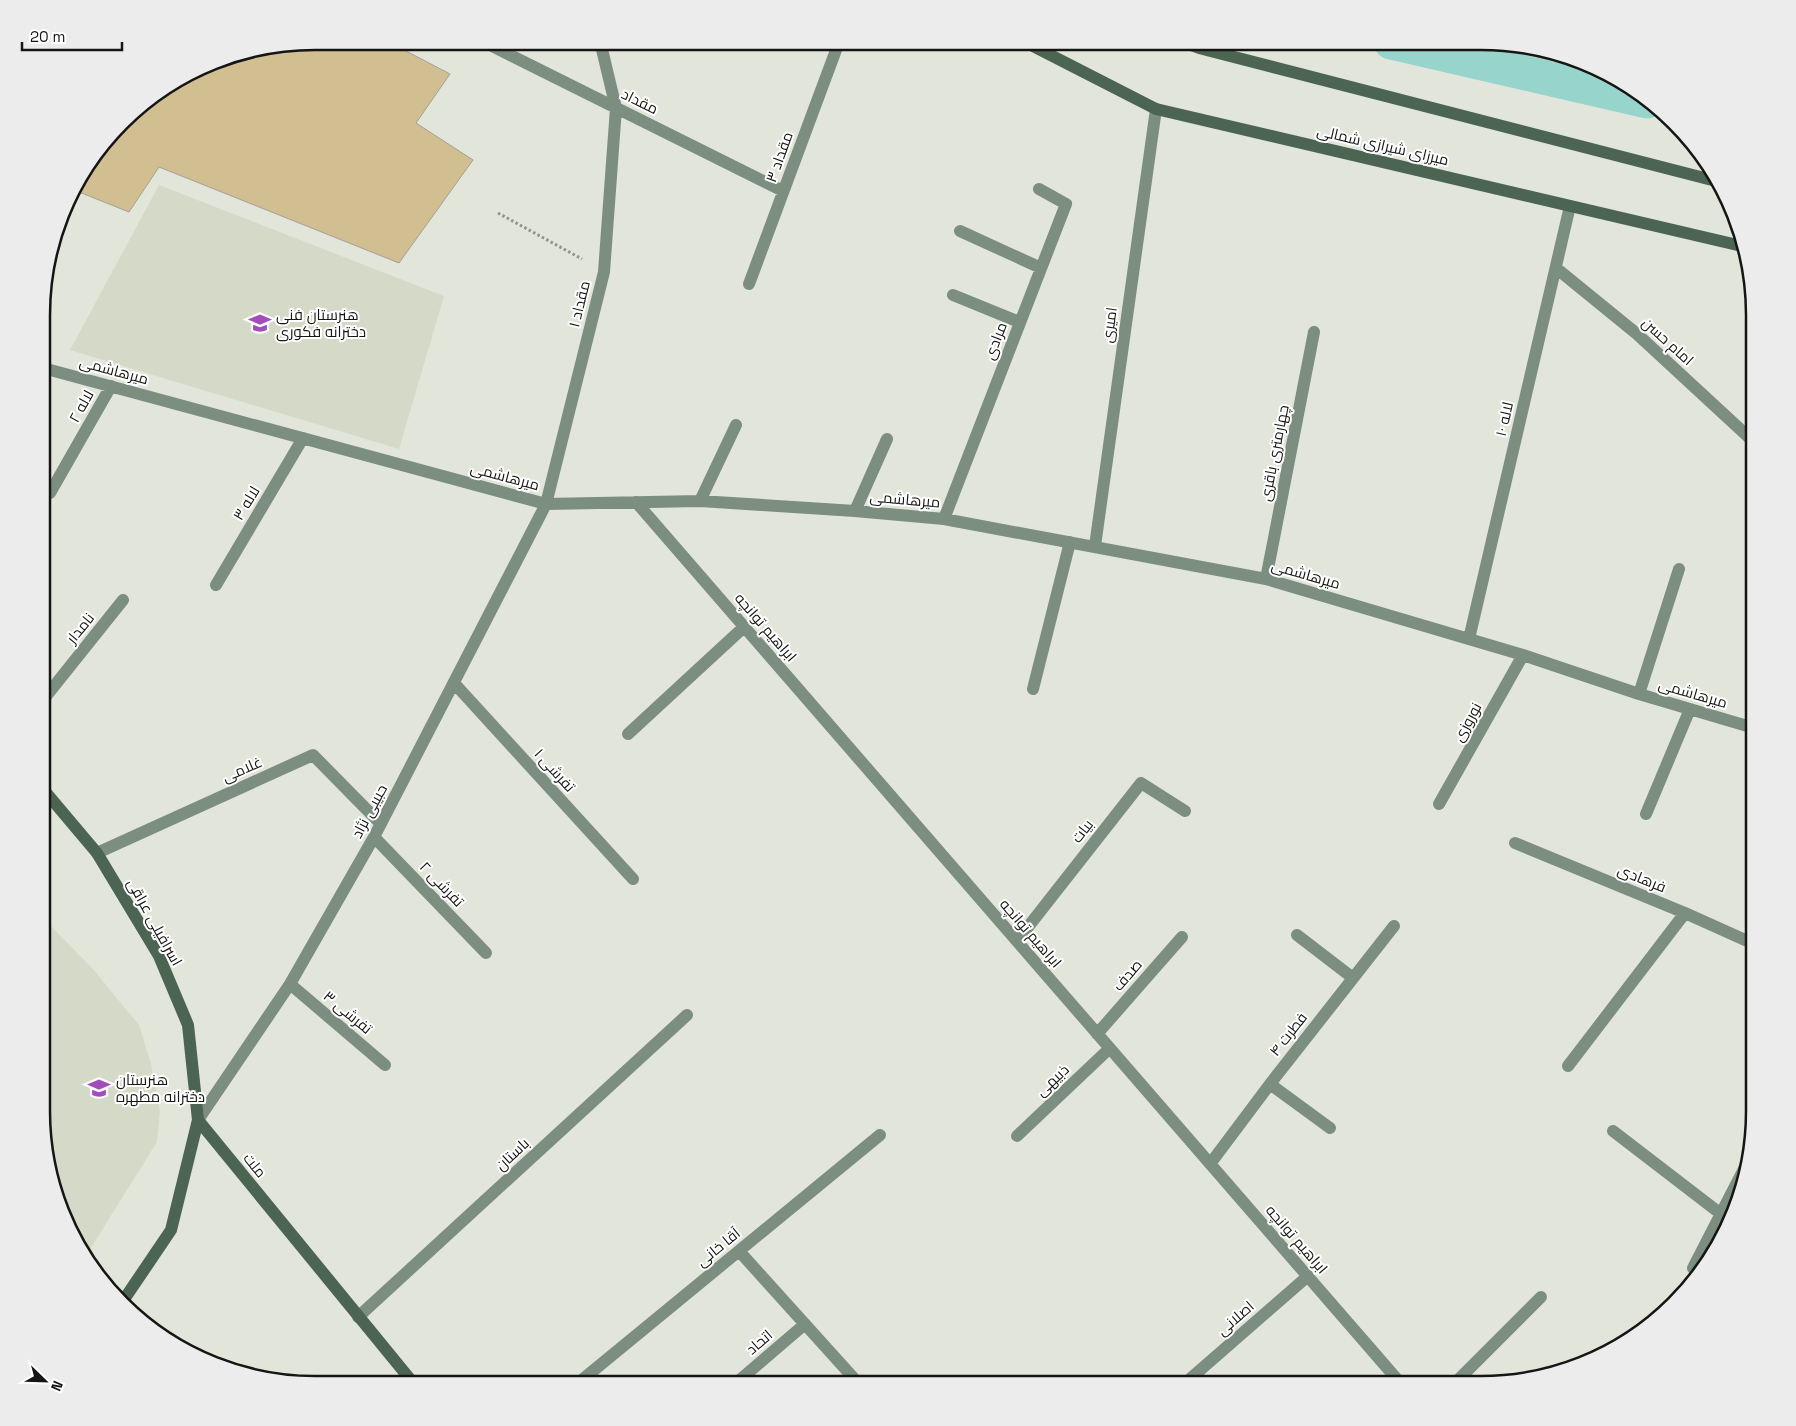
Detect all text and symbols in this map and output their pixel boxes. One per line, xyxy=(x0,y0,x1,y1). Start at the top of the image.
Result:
scale bar xyxy=(22,20,122,52)
text: 20 m xyxy=(30,27,65,46)
street label: مقداد xyxy=(619,84,661,118)
street label: میرزای شیرازی شمالی xyxy=(1315,121,1451,170)
street label: مقداد ۳ xyxy=(761,129,797,185)
street label: مقداد ۱ xyxy=(564,279,594,329)
place label: هنرستان فنی دخترانه فکوری xyxy=(276,305,366,342)
street label: امیری xyxy=(1097,306,1122,344)
school or university icon: هنرستان فنی دخترانه فکوری xyxy=(247,310,273,336)
street label: امام حسن xyxy=(1638,313,1698,370)
street label: مرادی xyxy=(979,319,1012,363)
street label: میرهاشمی xyxy=(77,352,151,389)
street label: لاله ۲ xyxy=(64,386,98,426)
street label: لاله ۱۰ xyxy=(1491,400,1517,438)
street label: چهارمتری باقری xyxy=(1255,403,1294,503)
street label: میرهاشمی xyxy=(468,458,542,495)
street label: لاله ۳ xyxy=(228,482,264,524)
street label: میرهاشمی xyxy=(869,486,941,513)
street label: میرهاشمی xyxy=(1269,555,1343,594)
street label: ابراهیم توانچه xyxy=(730,589,801,666)
street label: نامدار xyxy=(61,609,98,648)
street label: میرهاشمی xyxy=(1656,674,1730,713)
street label: نوروزی xyxy=(1448,699,1486,746)
street label: تفرشی ۱ xyxy=(530,744,580,796)
street label: غلامی xyxy=(219,752,265,787)
street label: حبیبی نژاد xyxy=(347,781,392,842)
street label: بیات xyxy=(1067,815,1097,847)
street label: تفرشی ۲ xyxy=(415,857,468,911)
street label: فرهادی xyxy=(1615,860,1669,897)
street label: اسرافیلی عراقی xyxy=(122,875,187,969)
street label: ابراهیم توانچه xyxy=(995,895,1066,972)
street label: صدف xyxy=(1108,955,1146,995)
street label: تفرشی ۳ xyxy=(319,986,376,1039)
street label: فطرت ۴ xyxy=(1265,1008,1311,1060)
street label: ذبیهی xyxy=(1031,1060,1073,1101)
place label: هنرستان دخترانه مطهره xyxy=(116,1070,205,1107)
school or university icon: هنرستان دخترانه مطهره xyxy=(86,1075,112,1101)
street label: باستان xyxy=(491,1134,534,1175)
street label: ملت xyxy=(239,1149,271,1181)
street label: ابراهیم توانچه xyxy=(1261,1201,1332,1278)
street label: آقا خانی xyxy=(692,1223,745,1271)
street label: اصلانی xyxy=(1212,1297,1258,1340)
street label: اتحاد xyxy=(742,1325,776,1359)
north arrow xyxy=(20,1356,70,1406)
text: N xyxy=(47,1378,67,1394)

